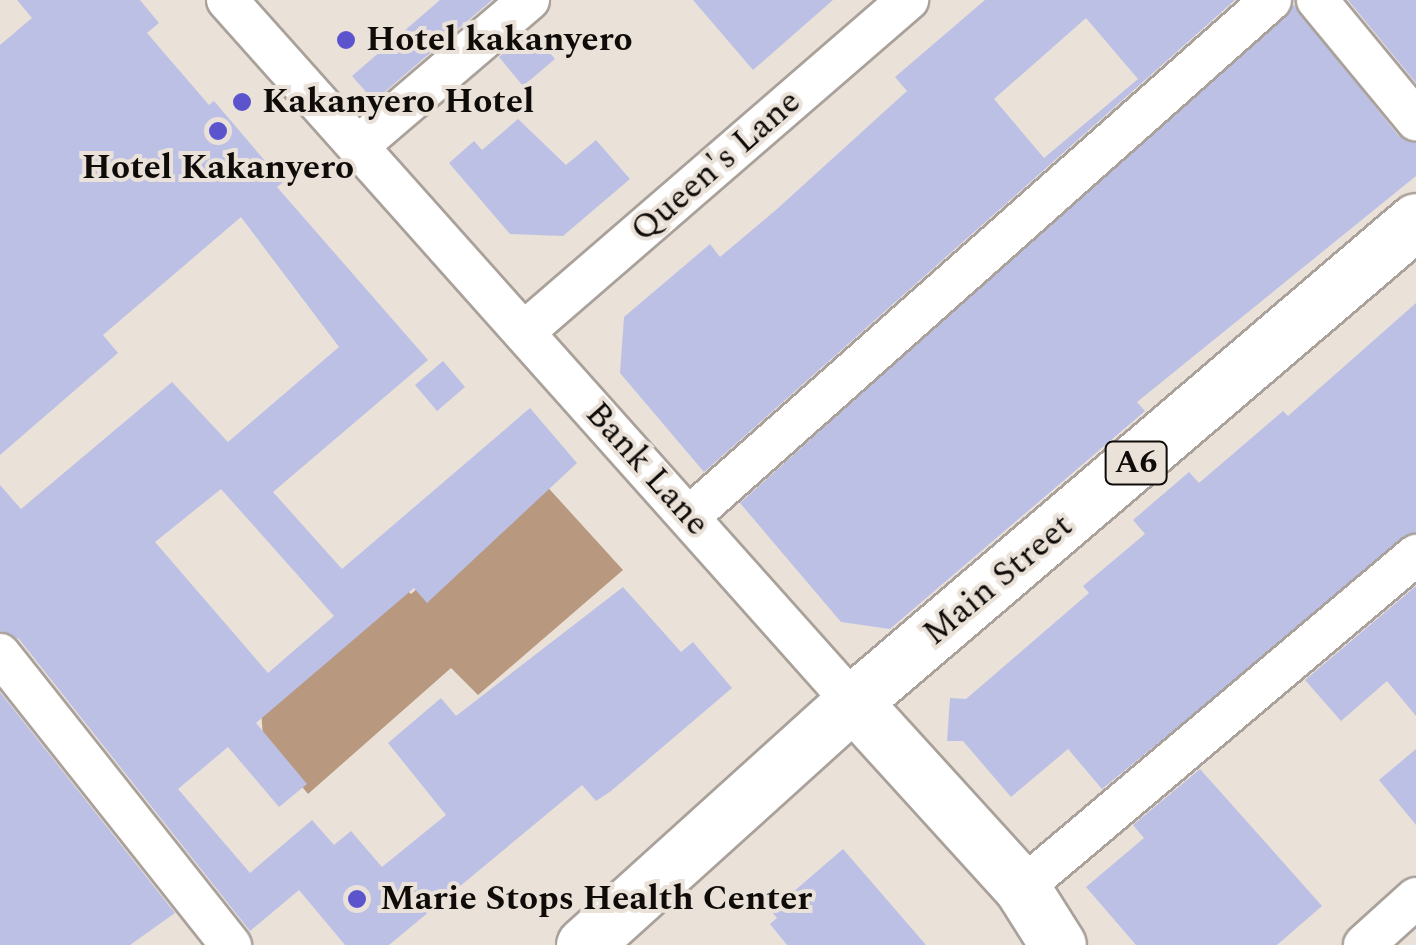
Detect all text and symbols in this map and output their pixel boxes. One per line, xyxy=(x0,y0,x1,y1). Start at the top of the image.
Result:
place label: Hotel kakanyero xyxy=(366,19,633,61)
marker: Hotel kakanyero xyxy=(335,29,357,51)
place label: Kakanyero Hotel xyxy=(262,81,534,123)
street label: Queen's Lane xyxy=(622,81,810,251)
marker: Kakanyero Hotel xyxy=(231,91,253,113)
marker: Hotel Kakanyero xyxy=(207,120,229,142)
place label: Hotel Kakanyero xyxy=(82,147,354,189)
street label: Bank Lane xyxy=(576,394,718,544)
road number: A6 xyxy=(1104,436,1168,490)
street label: Main Street xyxy=(915,505,1081,655)
place label: Marie Stops Health Center xyxy=(380,878,812,920)
marker: Marie Stops Health Center xyxy=(344,886,370,912)

